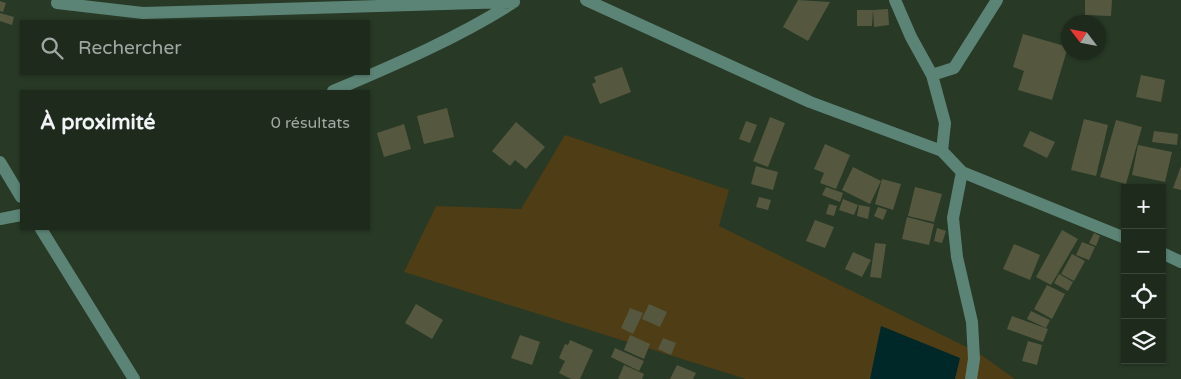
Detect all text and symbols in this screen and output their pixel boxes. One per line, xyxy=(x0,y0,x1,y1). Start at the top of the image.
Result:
north arrow xyxy=(1061,15,1106,60)
search box xyxy=(20,20,370,75)
icon: search xyxy=(38,34,66,62)
text: Rechercher xyxy=(78,37,181,59)
text: À proximité xyxy=(40,110,155,135)
text: 0 résultats xyxy=(271,113,350,133)
map controls xyxy=(1121,184,1166,364)
button: + xyxy=(1121,184,1166,229)
button: − xyxy=(1121,229,1166,274)
button: locate xyxy=(1121,274,1166,319)
button: layers xyxy=(1121,319,1166,364)

